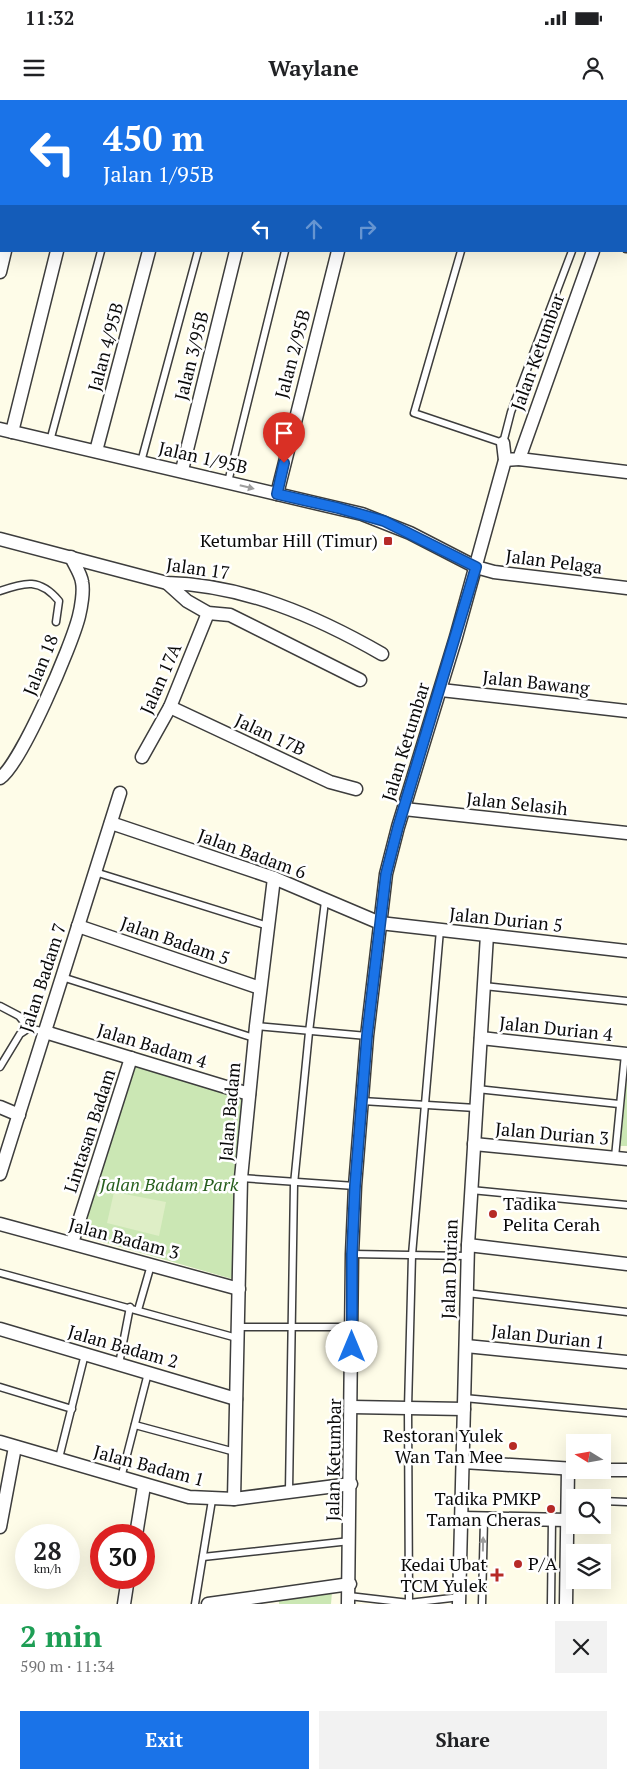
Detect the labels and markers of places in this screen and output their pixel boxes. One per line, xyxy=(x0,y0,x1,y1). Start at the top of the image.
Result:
pin xyxy=(263,412,305,463)
place label: Ketumbar Hill (Timur) xyxy=(200,528,378,552)
marker: Ketumbar Hill (Timur) xyxy=(382,535,394,547)
place label: Tadika Pelita Cerah xyxy=(503,1191,600,1236)
marker: Tadika Pelita Cerah xyxy=(487,1208,499,1220)
place label: Restoran Yulek Wan Tan Mee xyxy=(383,1423,504,1468)
marker: Restoran Yulek Wan Tan Mee xyxy=(507,1440,519,1452)
place label: Tadika PMKP Taman Cheras xyxy=(427,1486,541,1531)
marker: Tadika PMKP Taman Cheras xyxy=(545,1503,557,1515)
place label: P/A xyxy=(528,1551,558,1575)
place label: Kedai Ubat TCM Yulek xyxy=(400,1552,488,1597)
marker: P/A xyxy=(512,1558,524,1570)
marker: Kedai Ubat TCM Yulek xyxy=(491,1569,503,1581)

